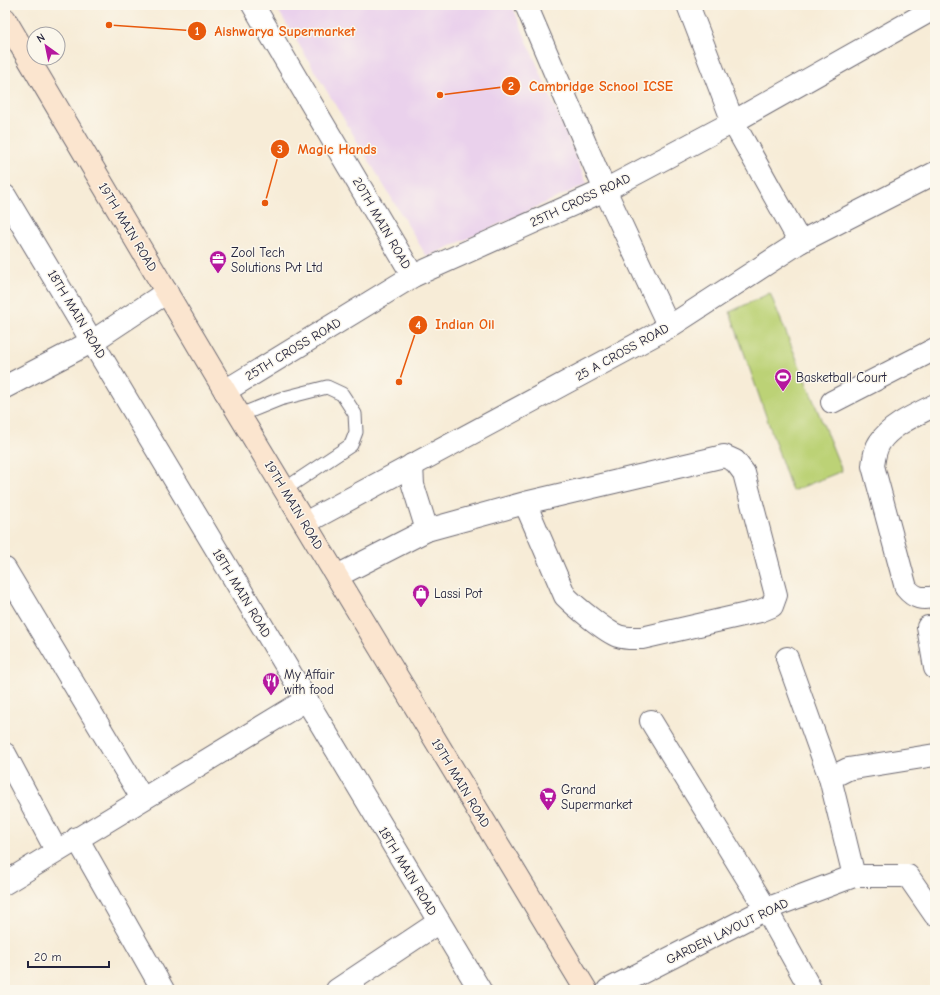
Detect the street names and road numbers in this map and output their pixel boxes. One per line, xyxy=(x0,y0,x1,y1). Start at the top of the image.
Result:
street label: 25TH CROSS ROAD xyxy=(527,170,633,230)
street label: 20TH MAIN ROAD xyxy=(350,174,414,272)
street label: 19TH MAIN ROAD xyxy=(96,180,160,274)
street label: 18TH MAIN ROAD xyxy=(45,267,109,361)
street label: 25TH CROSS ROAD xyxy=(242,315,344,383)
street label: 25 A CROSS ROAD xyxy=(573,320,671,384)
street label: 19TH MAIN ROAD xyxy=(262,458,326,552)
street label: 18TH MAIN ROAD xyxy=(210,546,274,640)
street label: 19TH MAIN ROAD xyxy=(429,736,493,830)
street label: 18TH MAIN ROAD xyxy=(376,824,440,918)
street label: GARDEN LAYOUT ROAD xyxy=(663,895,791,967)

